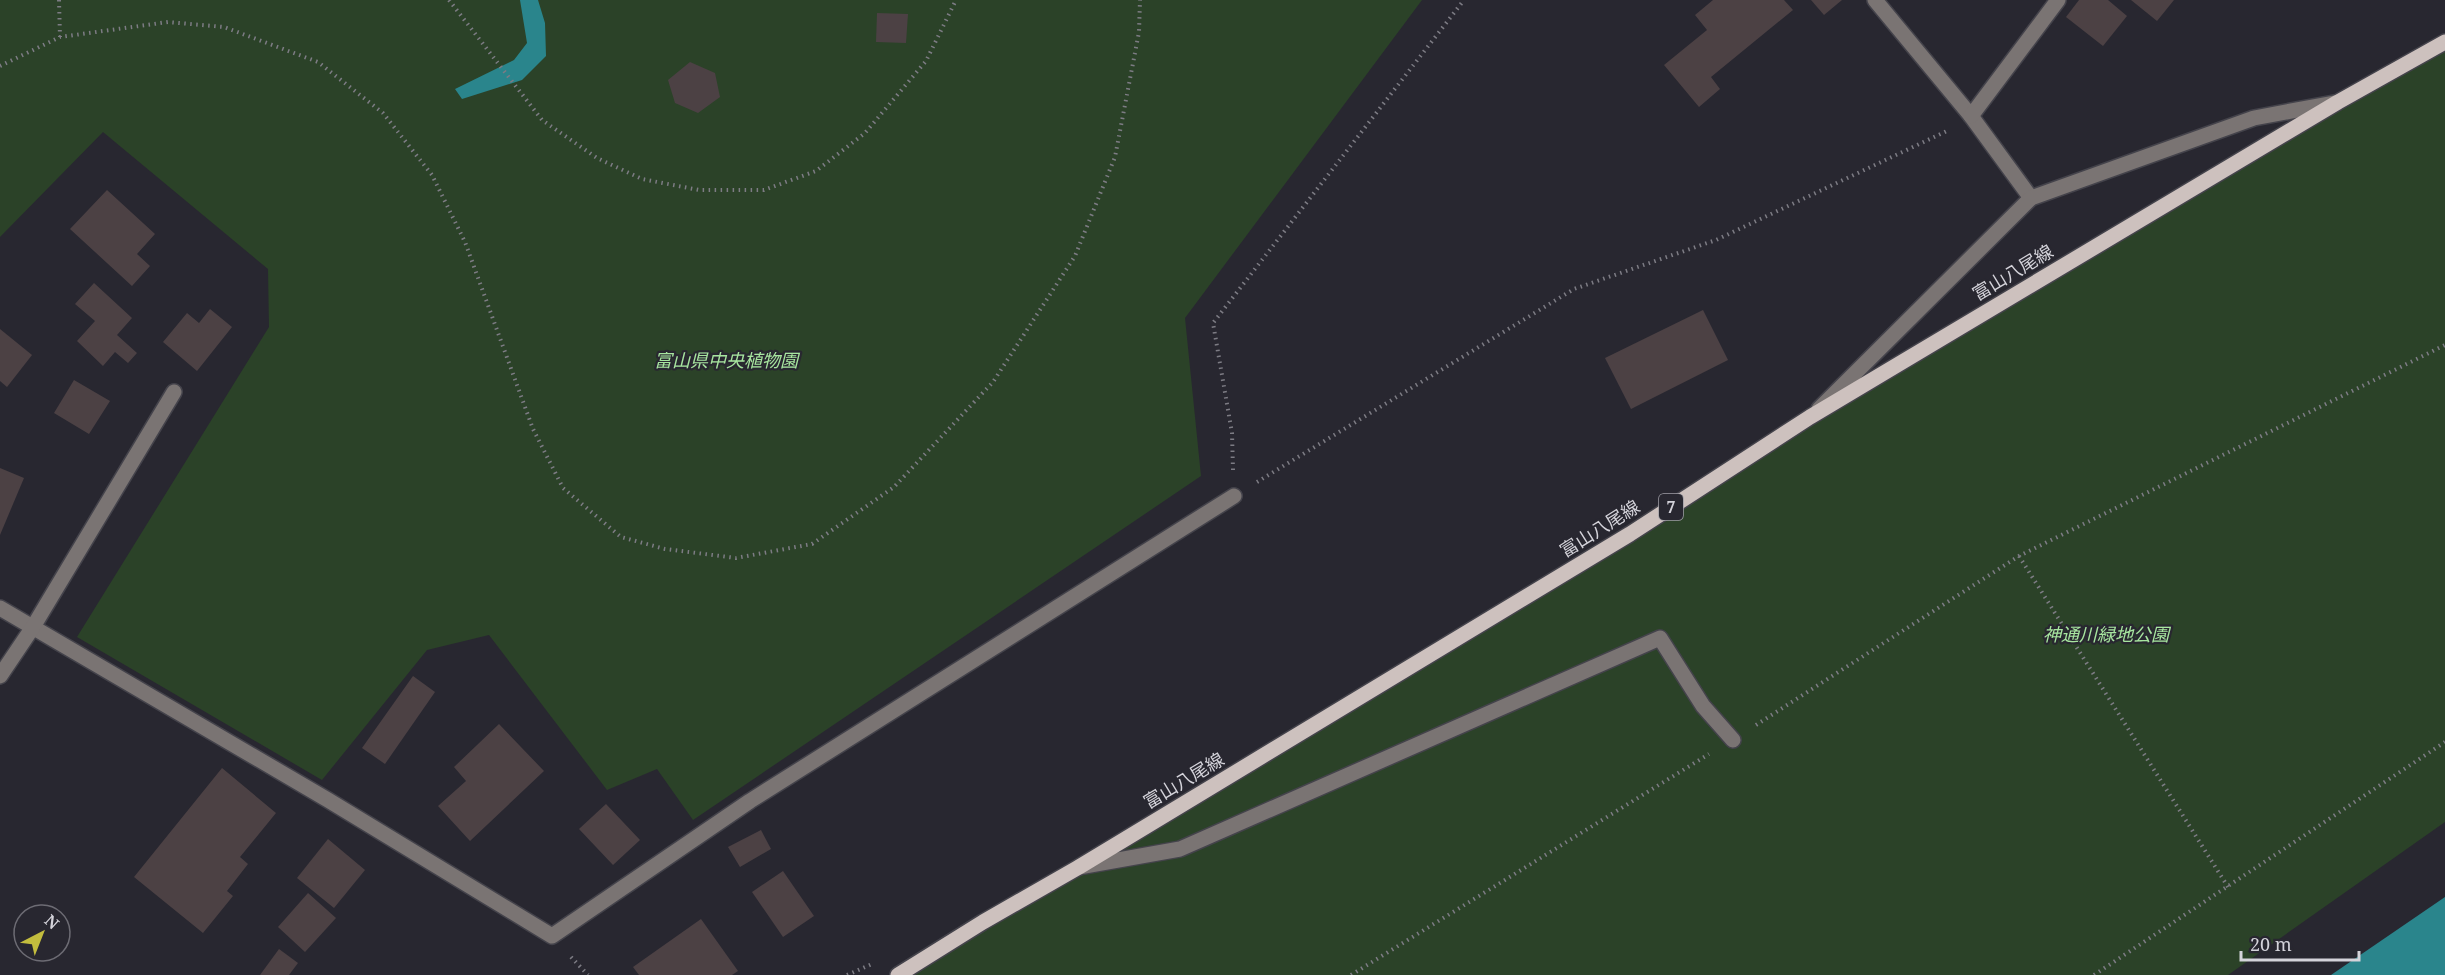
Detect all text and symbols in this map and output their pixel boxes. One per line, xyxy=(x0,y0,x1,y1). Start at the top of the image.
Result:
street label: 富山八尾線 xyxy=(1968,239,2057,306)
park label: 富山県中央植物園 xyxy=(654,348,801,372)
street label: 富山八尾線 xyxy=(1555,494,1644,562)
road number: 7 xyxy=(1659,494,1683,520)
park label: 神通川緑地公園 xyxy=(2043,622,2172,646)
street label: 富山八尾線 xyxy=(1139,747,1228,814)
north arrow xyxy=(12,903,72,963)
text: N xyxy=(40,909,64,935)
scale bar xyxy=(2241,924,2360,962)
text: 20 m xyxy=(2250,932,2292,956)

